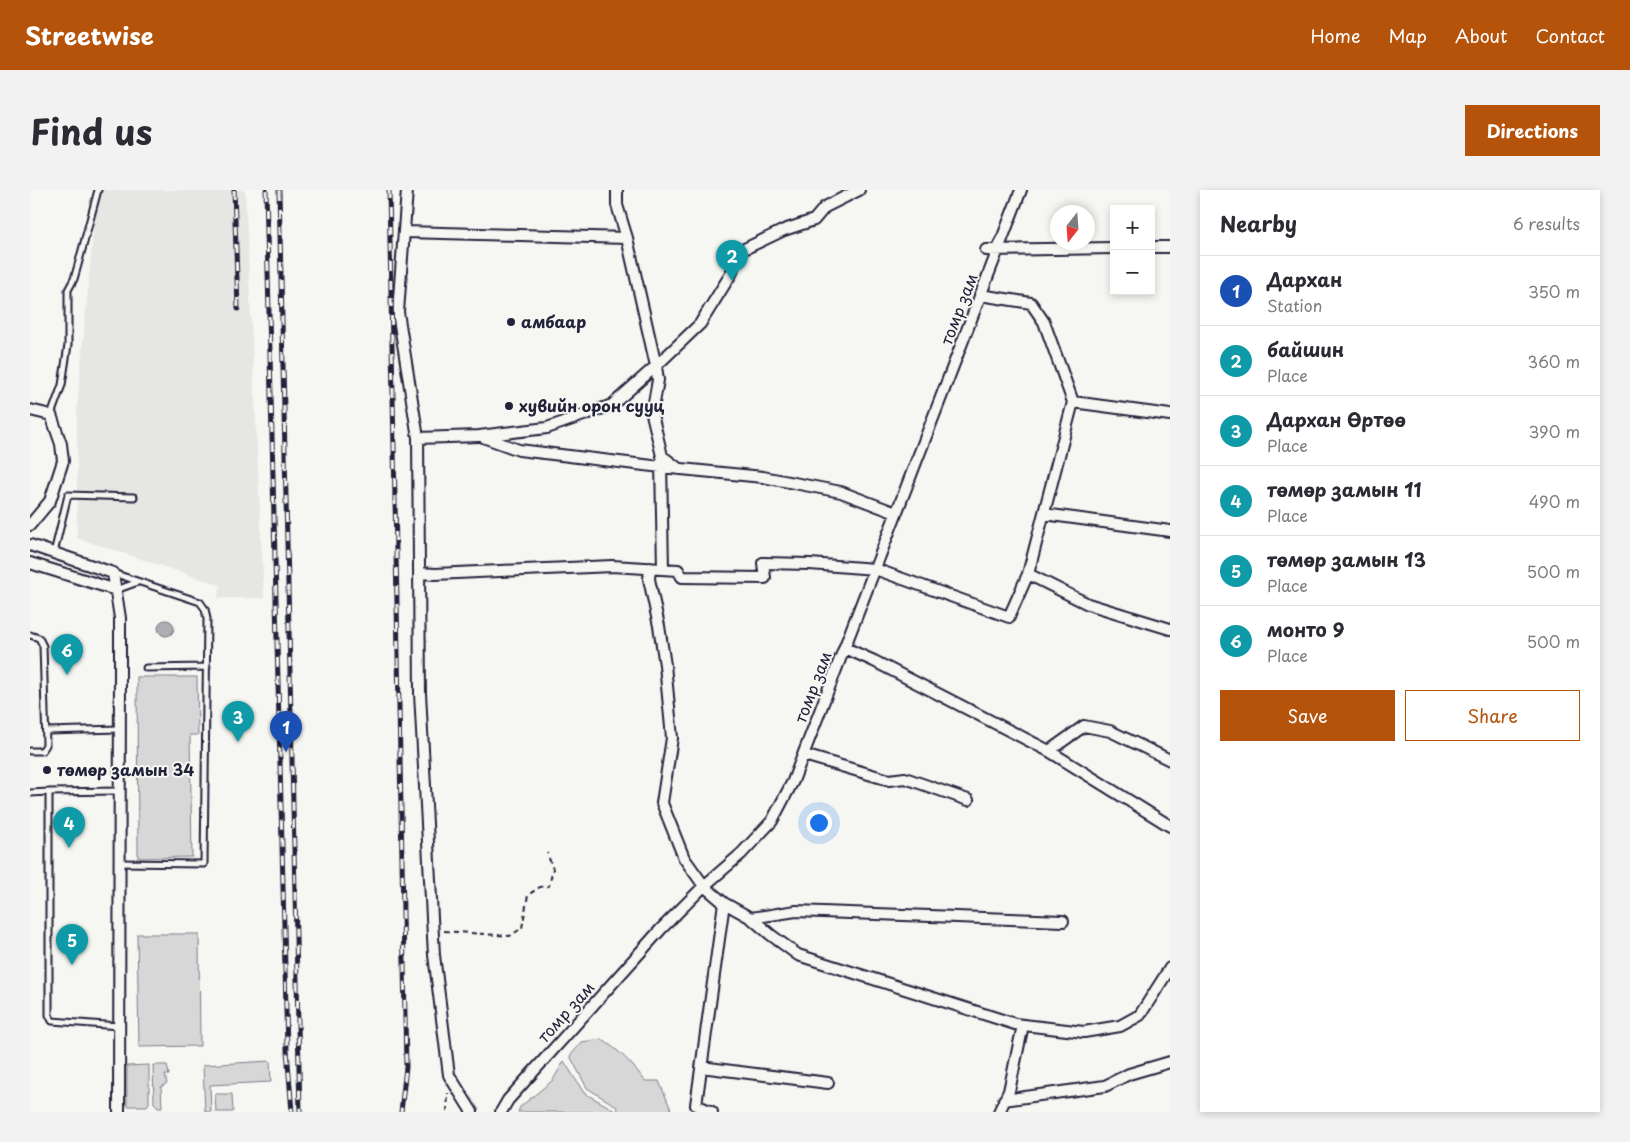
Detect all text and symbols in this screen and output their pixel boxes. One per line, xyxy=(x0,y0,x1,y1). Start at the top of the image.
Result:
text: Streetwise xyxy=(25,17,154,53)
text: Home xyxy=(1310,22,1360,49)
text: Map xyxy=(1388,22,1427,49)
text: About xyxy=(1455,22,1507,49)
text: Contact xyxy=(1535,22,1605,49)
text: Find us xyxy=(30,104,152,157)
button: Directions xyxy=(1465,105,1600,156)
north arrow xyxy=(1050,205,1095,250)
map controls xyxy=(1110,205,1155,295)
button: + xyxy=(1110,205,1155,250)
text: Nearby xyxy=(1220,207,1297,239)
text: 6 results xyxy=(1513,211,1580,235)
pin: 2 xyxy=(716,240,748,281)
button: − xyxy=(1110,250,1155,295)
text: Дархан xyxy=(1267,265,1342,293)
street label: томр зам xyxy=(933,269,983,348)
text: 1 xyxy=(1232,279,1240,303)
text: 350 m xyxy=(1528,279,1580,303)
text: Station xyxy=(1267,293,1322,317)
place label: амбаар xyxy=(521,309,586,333)
marker: амбаар xyxy=(505,316,517,328)
text: байшин xyxy=(1267,335,1344,363)
text: 2 xyxy=(1230,349,1242,373)
text: 360 m xyxy=(1528,349,1580,373)
text: Place xyxy=(1267,363,1308,387)
place label: хувийн орон сууц xyxy=(519,393,664,417)
marker: хувийн орон сууц xyxy=(503,400,515,412)
text: Дархан Өртөө xyxy=(1267,405,1406,433)
text: 3 xyxy=(1231,419,1241,443)
text: 390 m xyxy=(1529,419,1580,443)
text: Place xyxy=(1267,433,1308,457)
text: төмөр замын 11 xyxy=(1267,475,1422,503)
text: 4 xyxy=(1231,489,1241,513)
text: 490 m xyxy=(1529,489,1580,513)
text: Place xyxy=(1267,503,1308,527)
text: төмөр замын 13 xyxy=(1267,545,1426,573)
text: 5 xyxy=(1231,559,1241,583)
text: 500 m xyxy=(1527,559,1580,583)
text: Place xyxy=(1267,573,1308,597)
text: монто 9 xyxy=(1267,615,1345,643)
text: 6 xyxy=(1230,629,1242,653)
text: 500 m xyxy=(1527,629,1580,653)
pin: 6 xyxy=(51,634,83,675)
text: Place xyxy=(1267,643,1308,667)
street label: томр зам xyxy=(787,647,837,726)
button: Save xyxy=(1220,690,1395,741)
button: Share xyxy=(1405,690,1580,741)
pin: 3 xyxy=(222,701,254,742)
pin: 1 xyxy=(270,711,302,752)
place label: төмөр замын 34 xyxy=(57,757,194,781)
marker: төмөр замын 34 xyxy=(41,764,53,776)
pin: 4 xyxy=(53,807,85,848)
your location xyxy=(806,810,832,836)
pin: 5 xyxy=(56,924,88,965)
street label: томр зам xyxy=(531,975,599,1047)

